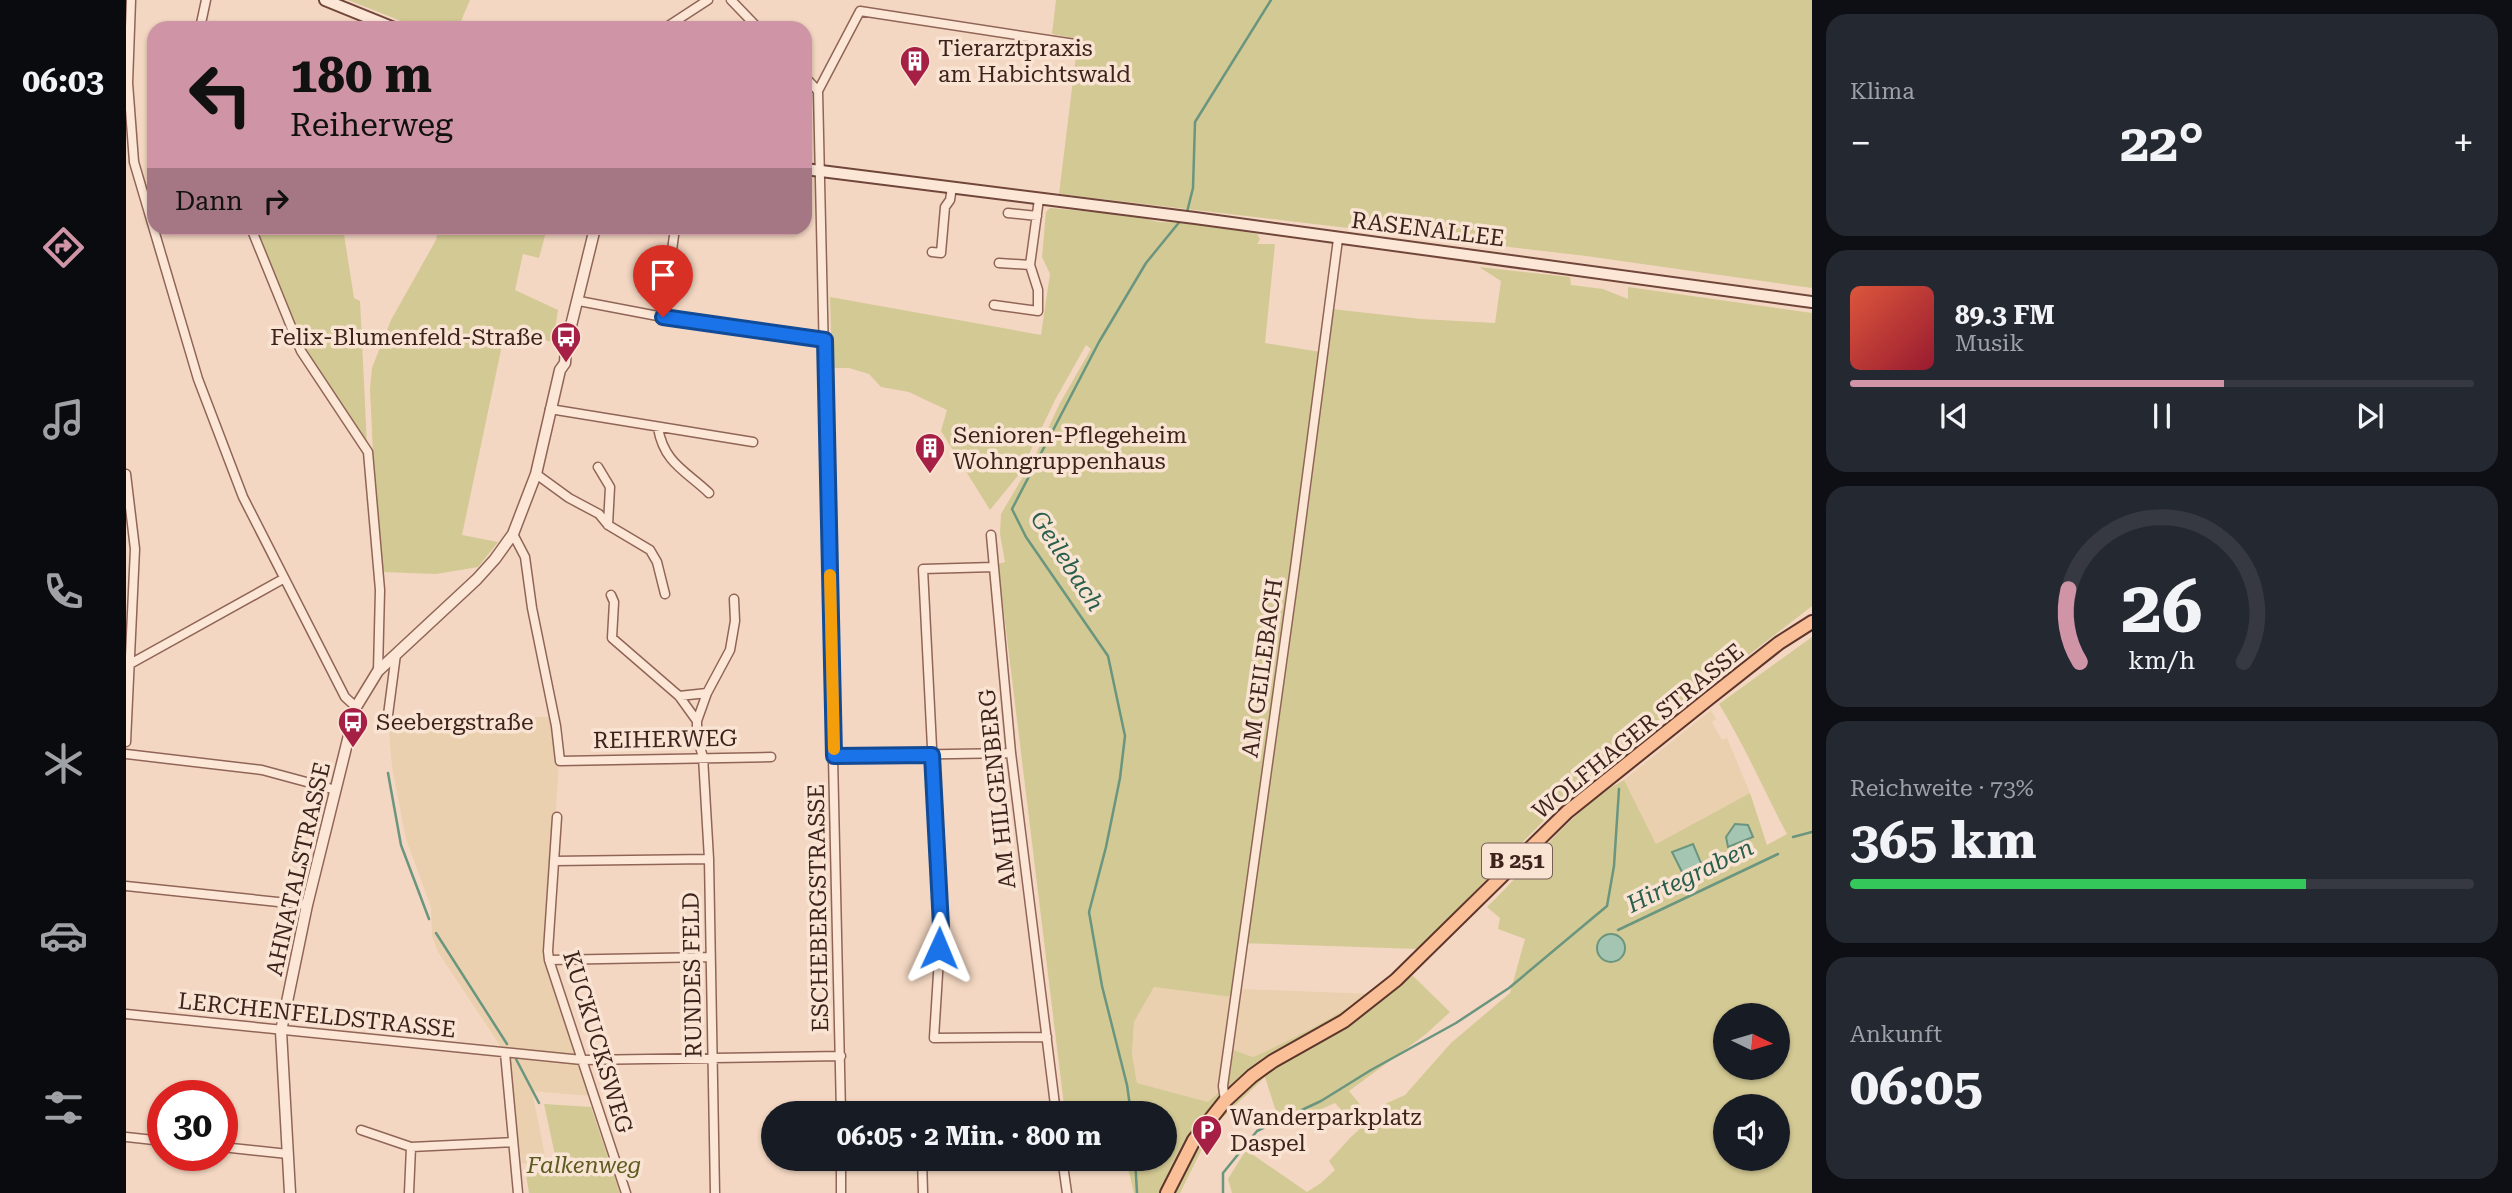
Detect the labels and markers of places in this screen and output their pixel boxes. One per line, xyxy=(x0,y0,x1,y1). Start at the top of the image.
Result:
place label: Tierarztpraxis am Habichtswald xyxy=(938,35,1131,88)
building icon: Tierarztpraxis am Habichtswald xyxy=(898,44,932,88)
pin xyxy=(633,245,693,317)
bus stop icon: Felix-Blumenfeld-Straße xyxy=(549,320,583,364)
place label: Felix-Blumenfeld-Straße xyxy=(270,324,543,351)
place label: Senioren-Pflegeheim Wohngruppenhaus xyxy=(953,422,1187,475)
building icon: Senioren-Pflegeheim Wohngruppenhaus xyxy=(913,431,947,475)
bus stop icon: Seebergstraße xyxy=(336,705,370,749)
place label: Seebergstraße xyxy=(376,709,534,736)
place label: Wanderparkplatz Daspel xyxy=(1230,1104,1422,1157)
parking icon: Wanderparkplatz Daspel xyxy=(1190,1113,1224,1157)

